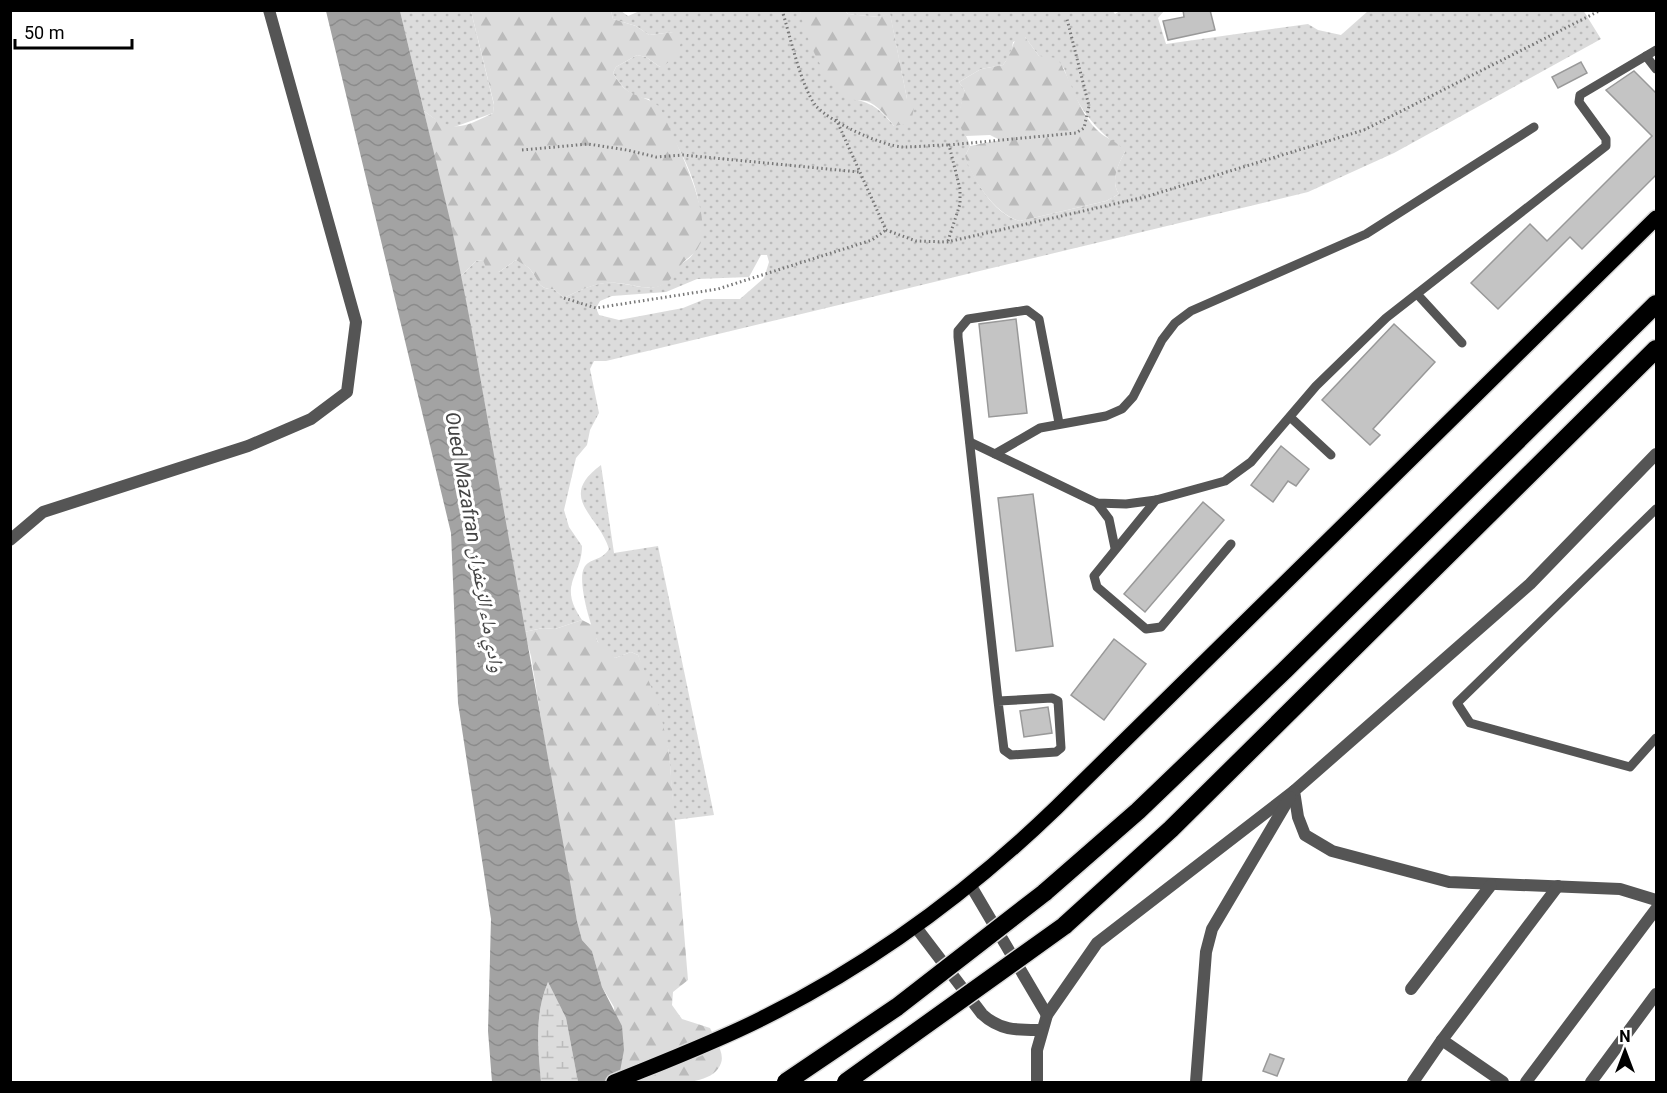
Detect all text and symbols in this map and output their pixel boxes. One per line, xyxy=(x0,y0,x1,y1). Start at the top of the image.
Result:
scale bar xyxy=(15,12,132,50)
text: 50 m xyxy=(24,22,64,43)
water label: Oued Mazafran وادي ماء الزعفران xyxy=(436,410,510,675)
north arrow xyxy=(1595,1021,1655,1081)
text: N xyxy=(1619,1027,1631,1046)

